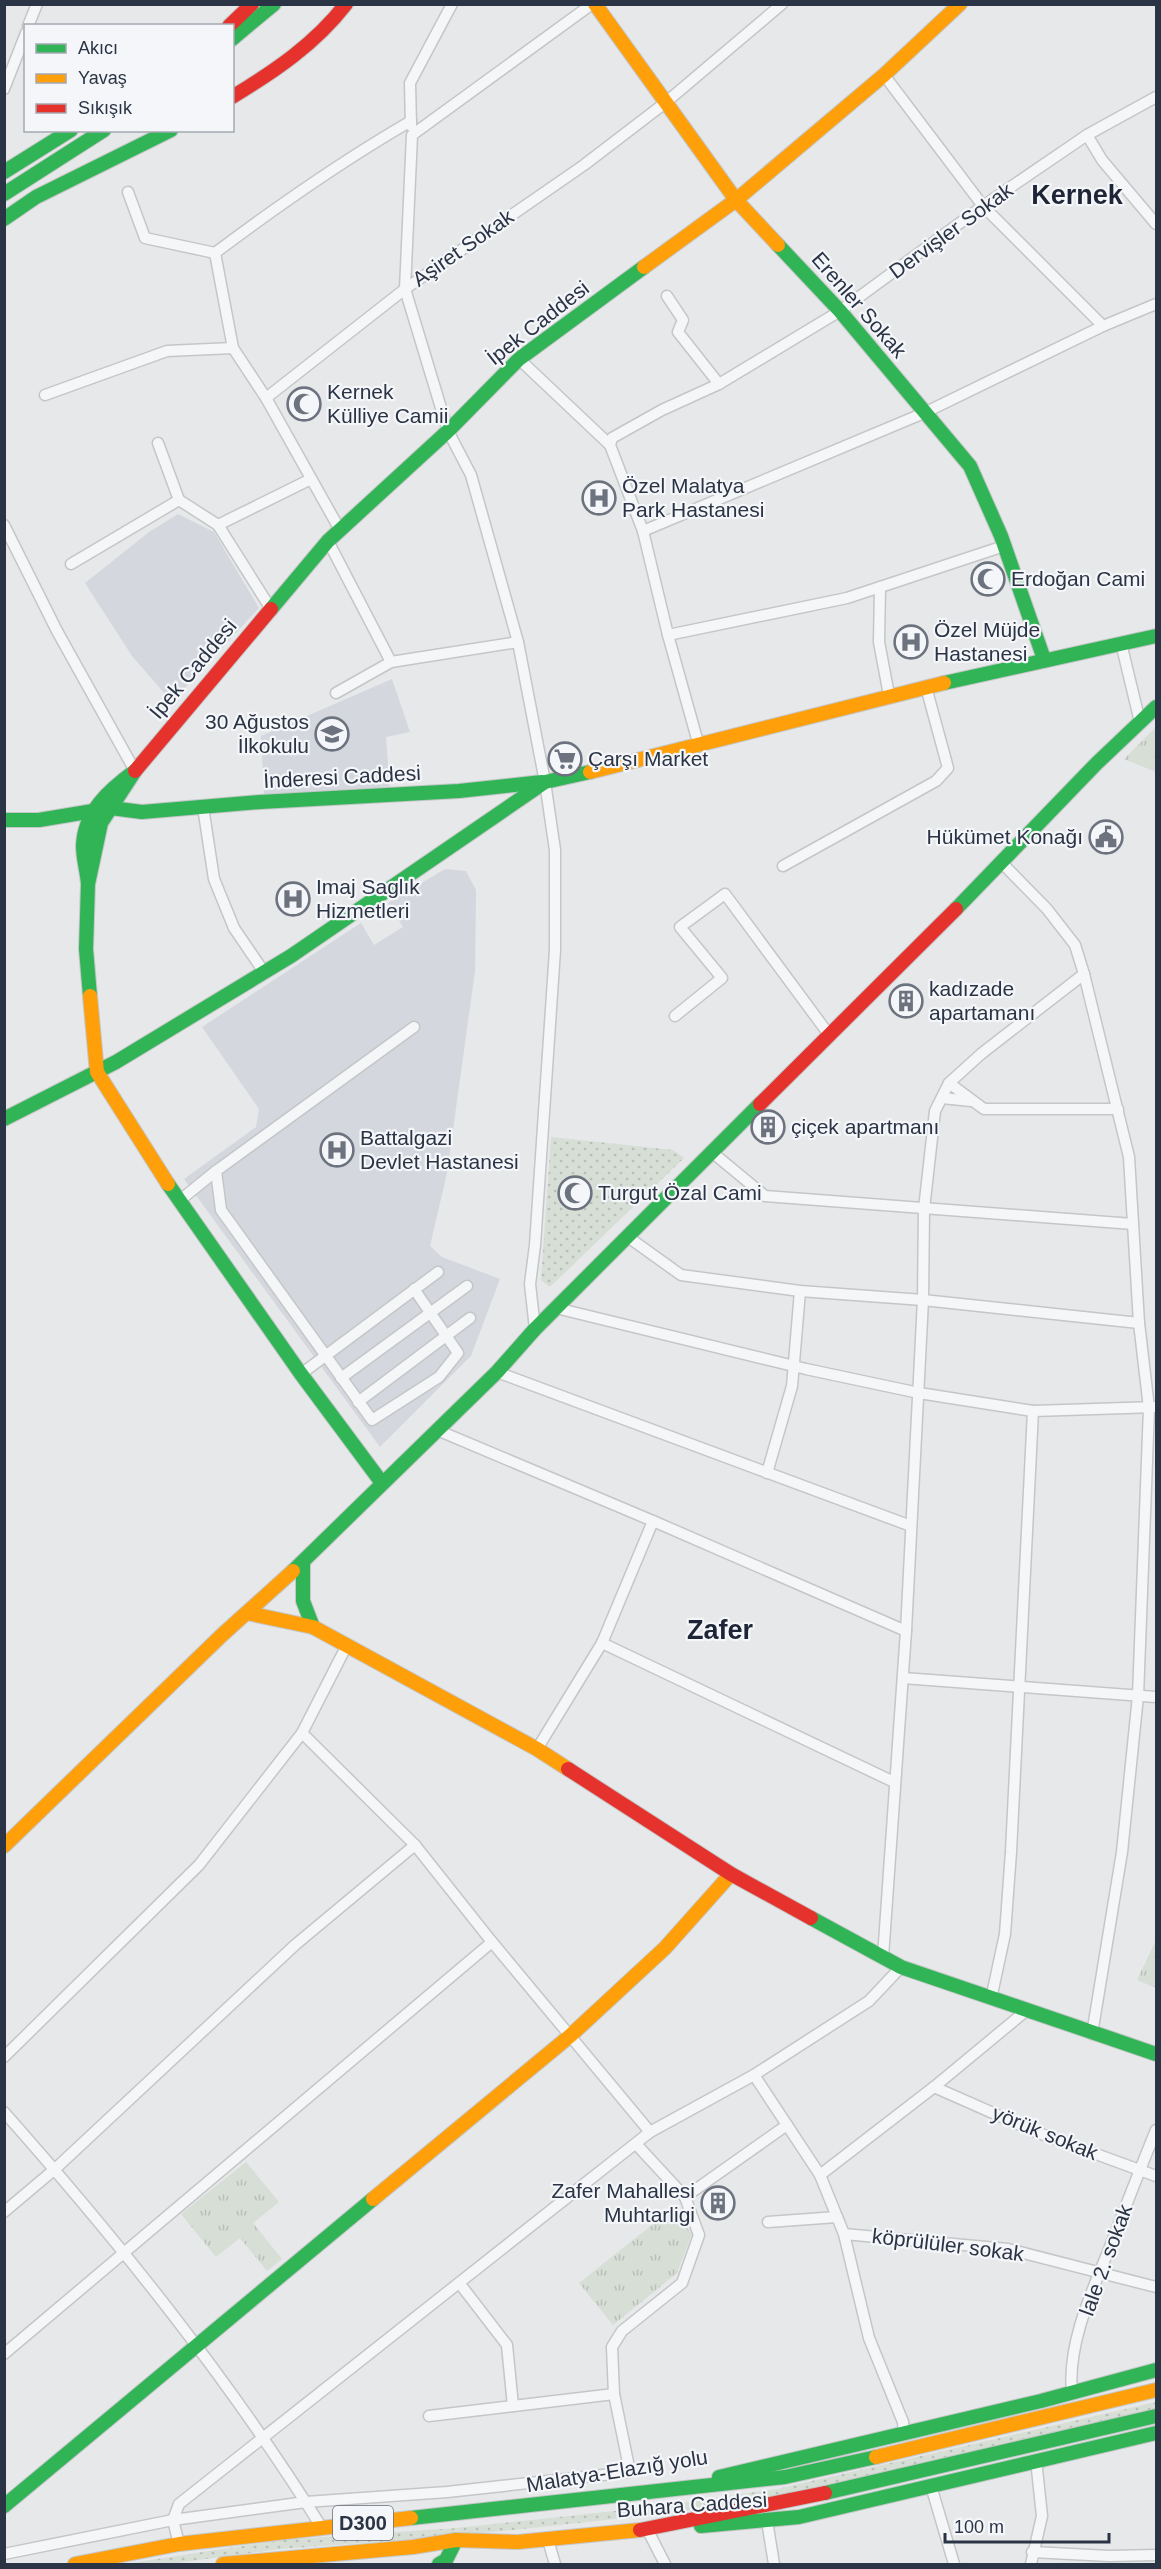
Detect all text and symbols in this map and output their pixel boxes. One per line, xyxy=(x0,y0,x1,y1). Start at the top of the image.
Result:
legend xyxy=(24,24,234,132)
text: Akıcı xyxy=(78,38,118,58)
text: Yavaş xyxy=(78,68,127,88)
text: Sıkışık xyxy=(78,98,133,118)
street label: Dervişler Sokak xyxy=(884,178,1017,283)
district label: Kernek xyxy=(1031,180,1124,210)
street label: Aşiret Sokak xyxy=(408,204,518,291)
street label: Erenler Sokak xyxy=(807,247,912,362)
street label: İpek Caddesi xyxy=(482,276,593,369)
place label: Kernek Külliye Camii xyxy=(327,380,448,427)
mosque icon: Kernek Külliye Camii xyxy=(286,386,322,422)
place label: Özel Malatya Park Hastanesi xyxy=(622,474,764,521)
hospital icon: Özel Malatya Park Hastanesi xyxy=(581,480,617,516)
mosque icon: Erdoğan Cami xyxy=(970,561,1006,597)
place label: Erdoğan Cami xyxy=(1011,567,1145,590)
street label: İpek Caddesi xyxy=(144,614,241,723)
place label: Özel Müjde Hastanesi xyxy=(934,618,1040,665)
hospital icon: Özel Müjde Hastanesi xyxy=(893,624,929,660)
place label: 30 Ağustos İlkokulu xyxy=(205,710,309,757)
school or university icon: 30 Ağustos İlkokulu xyxy=(314,716,350,752)
supermarket icon: Çarşı Market xyxy=(547,741,583,777)
place label: Çarşı Market xyxy=(588,747,708,770)
street label: İnderesi Caddesi xyxy=(263,761,421,792)
public building icon: Hükümet Konağı xyxy=(1088,819,1124,855)
place label: Hükümet Konağı xyxy=(927,825,1083,848)
place label: Imaj Saglık Hizmetleri xyxy=(316,875,420,922)
hospital icon: Imaj Saglık Hizmetleri xyxy=(275,881,311,917)
place label: kadızade apartamanı xyxy=(929,977,1035,1024)
building icon: kadızade apartamanı xyxy=(888,983,924,1019)
building icon: çiçek apartmanı xyxy=(750,1109,786,1145)
place label: çiçek apartmanı xyxy=(791,1115,939,1138)
place label: Battalgazi Devlet Hastanesi xyxy=(360,1126,519,1173)
hospital icon: Battalgazi Devlet Hastanesi xyxy=(319,1132,355,1168)
mosque icon: Turgut Özal Cami xyxy=(557,1175,593,1211)
place label: Turgut Özal Cami xyxy=(598,1181,762,1204)
district label: Zafer xyxy=(687,1615,754,1645)
street label: yörük sokak xyxy=(989,2101,1102,2164)
place label: Zafer Mahallesi Muhtarligi xyxy=(551,2179,695,2226)
building icon: Zafer Mahallesi Muhtarligi xyxy=(700,2185,736,2221)
street label: lale 2. sokak xyxy=(1075,2201,1136,2319)
street label: köprülüler sokak xyxy=(871,2224,1026,2265)
street label: Malatya-Elazığ yolu xyxy=(525,2445,709,2496)
street label: Buhara Caddesi xyxy=(616,2488,768,2521)
road number: D300 xyxy=(333,2506,393,2540)
scale bar xyxy=(945,2506,1108,2544)
text: 100 m xyxy=(954,2517,1004,2537)

